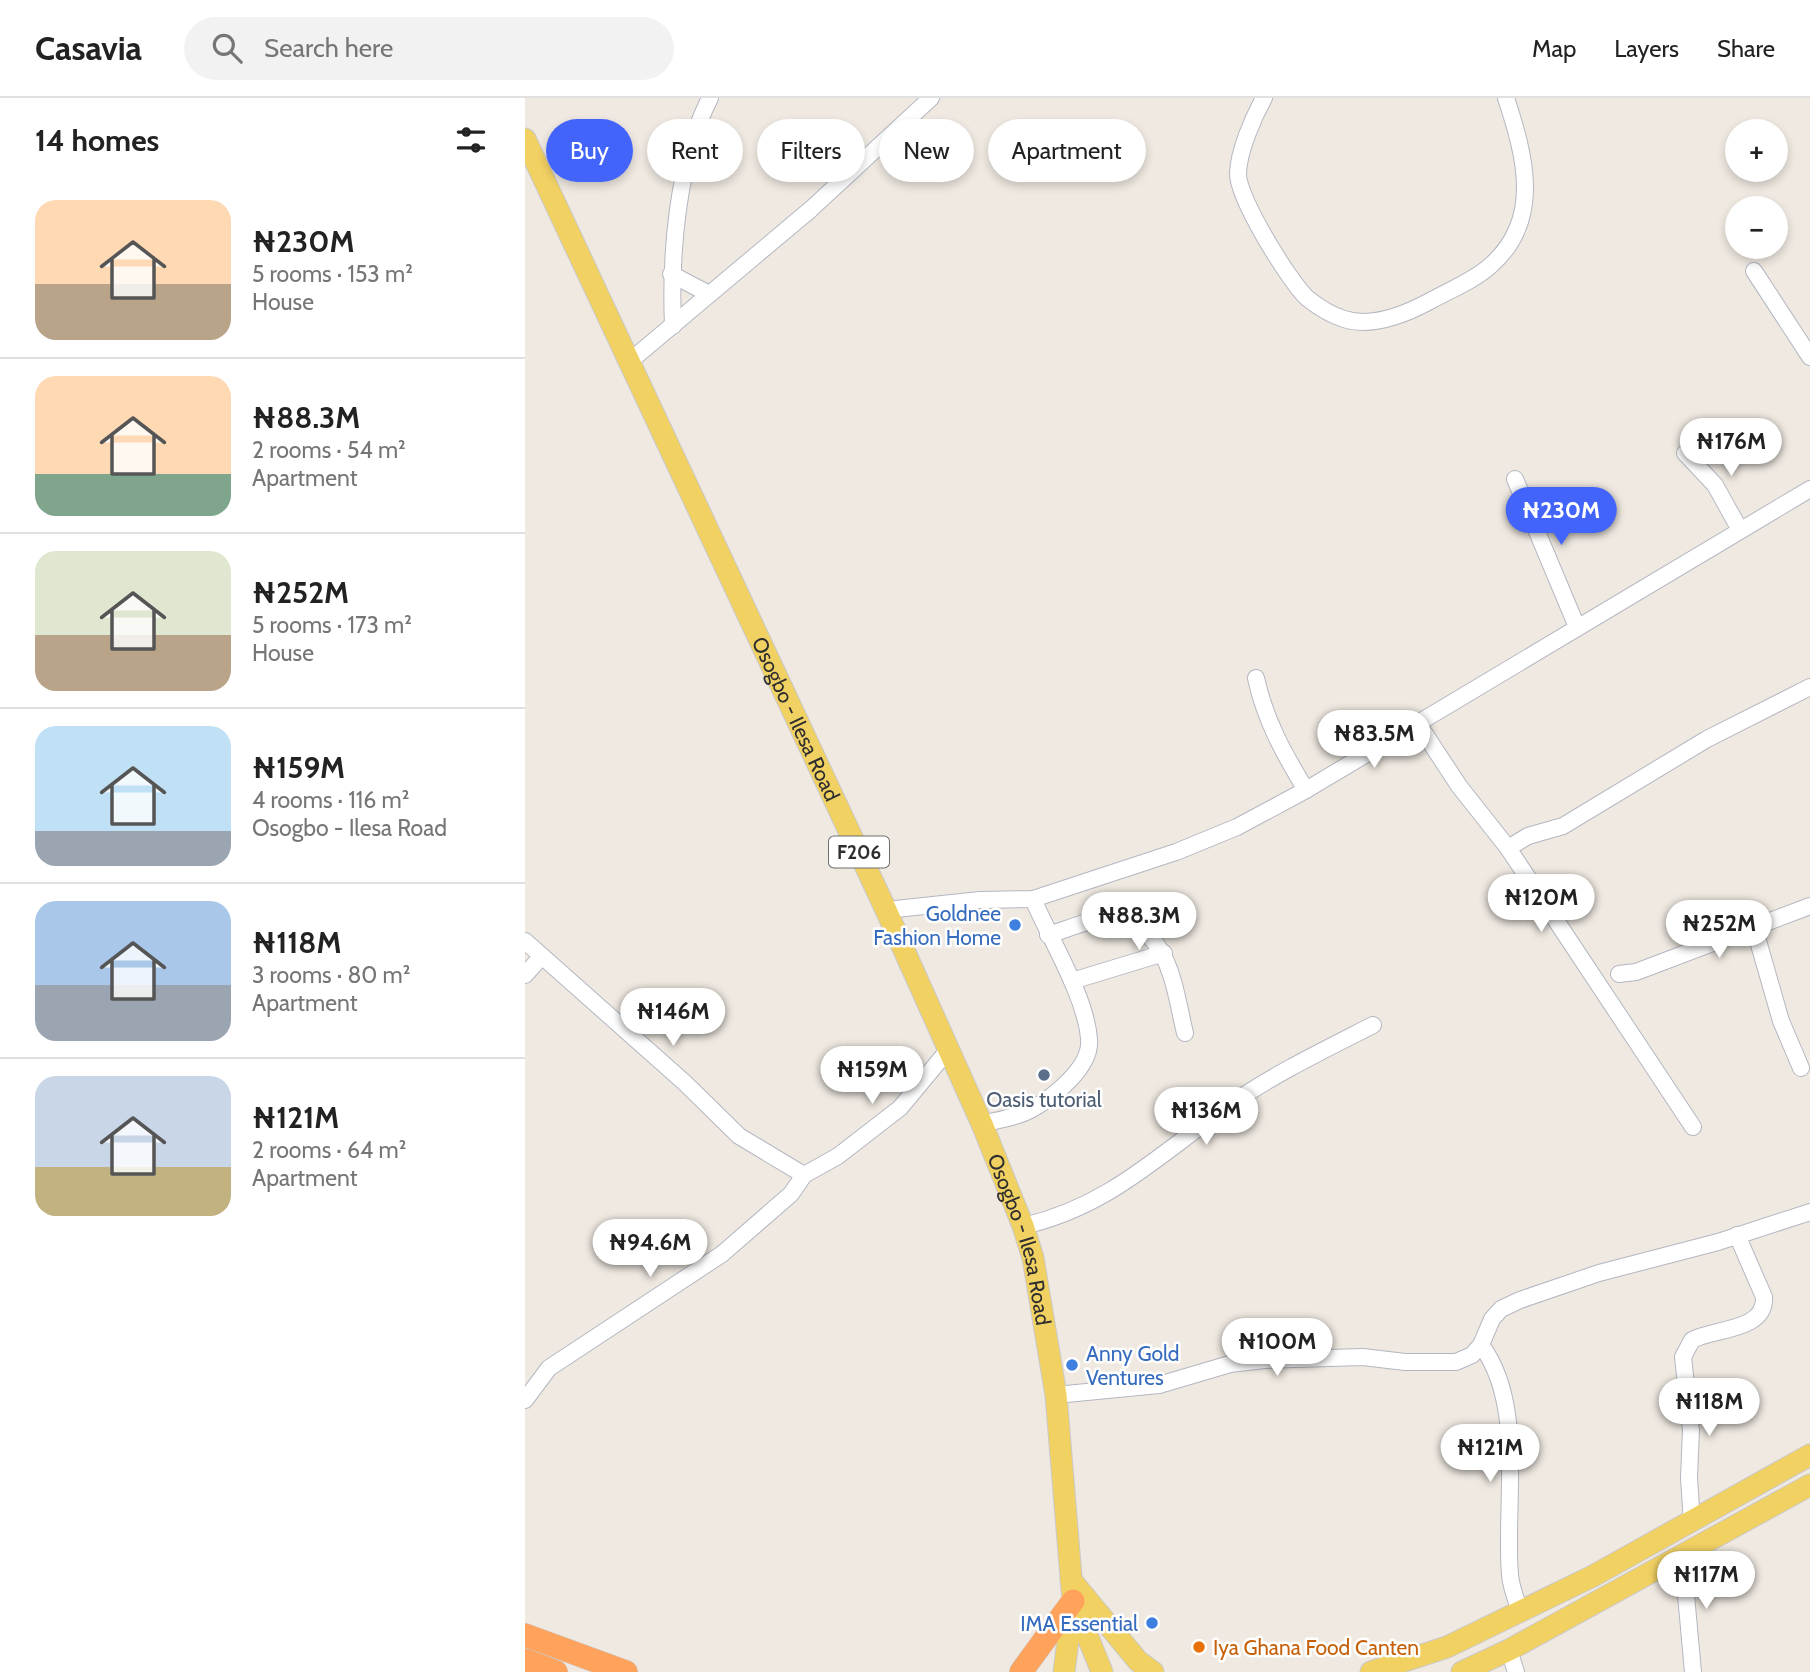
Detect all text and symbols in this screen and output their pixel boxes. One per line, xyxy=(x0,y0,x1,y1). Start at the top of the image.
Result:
search box xyxy=(184,17,674,80)
text: Casavia xyxy=(35,28,142,68)
icon: search xyxy=(208,29,246,67)
text: Search here xyxy=(264,32,393,64)
text: Map xyxy=(1532,34,1576,63)
text: Layers xyxy=(1614,34,1679,63)
text: Share xyxy=(1717,34,1775,63)
chip: Buy xyxy=(546,119,633,182)
chip: Rent xyxy=(647,119,743,182)
chip: Filters xyxy=(757,119,865,182)
chip: New xyxy=(879,119,974,182)
chip: Apartment xyxy=(988,119,1146,182)
map controls xyxy=(1725,119,1788,259)
button: + xyxy=(1725,119,1788,182)
icon: filters xyxy=(452,121,490,159)
text: 14 homes xyxy=(35,122,159,159)
button: − xyxy=(1725,196,1788,259)
text: ₦230M xyxy=(252,223,354,260)
icon: home xyxy=(91,228,175,312)
text: 5 rooms · 153 m² xyxy=(252,260,413,288)
text: House xyxy=(252,288,314,316)
text: ₦88.3M xyxy=(252,399,360,436)
icon: home xyxy=(91,404,175,488)
pin: ₦176M xyxy=(1682,418,1780,478)
text: ₦176M xyxy=(1696,427,1766,455)
text: 2 rooms · 54 m² xyxy=(252,436,406,464)
text: Apartment xyxy=(252,464,357,492)
pin: ₦230M xyxy=(1512,488,1610,547)
text: ₦230M xyxy=(1522,496,1600,524)
text: ₦252M xyxy=(252,574,349,611)
icon: home xyxy=(91,579,175,663)
text: 5 rooms · 173 m² xyxy=(252,611,412,639)
street label: Osogbo - Ilesa Road xyxy=(747,633,846,805)
text: House xyxy=(252,639,314,667)
pin: ₦83.5M xyxy=(1317,710,1431,770)
text: ₦83.5M xyxy=(1333,719,1415,747)
text: ₦159M xyxy=(252,749,345,786)
icon: home xyxy=(91,754,175,838)
text: 4 rooms · 116 m² xyxy=(252,786,409,814)
text: Osogbo - Ilesa Road xyxy=(252,814,447,842)
road number: F206 xyxy=(829,836,889,867)
pin: ₦120M xyxy=(1492,874,1590,934)
text: ₦120M xyxy=(1504,883,1578,911)
pin: ₦88.3M xyxy=(1082,892,1196,952)
pin: ₦252M xyxy=(1670,900,1768,960)
place label: Goldnee Fashion Home xyxy=(873,901,1001,950)
text: ₦88.3M xyxy=(1097,901,1181,929)
text: ₦252M xyxy=(1682,909,1756,937)
marker: Goldnee Fashion Home xyxy=(1007,917,1023,933)
text: ₦118M xyxy=(252,924,341,961)
icon: home xyxy=(91,929,175,1013)
text: 3 rooms · 80 m² xyxy=(252,961,410,989)
pin: ₦146M xyxy=(624,988,722,1048)
text: Apartment xyxy=(252,989,357,1017)
text: ₦146M xyxy=(636,997,710,1025)
pin: ₦159M xyxy=(823,1046,921,1106)
text: ₦159M xyxy=(836,1055,908,1083)
marker: Oasis tutorial xyxy=(1036,1067,1052,1083)
place label: Oasis tutorial xyxy=(986,1087,1102,1112)
pin: ₦136M xyxy=(1157,1088,1255,1147)
text: ₦136M xyxy=(1170,1096,1242,1124)
text: ₦121M xyxy=(252,1099,339,1136)
icon: home xyxy=(91,1104,175,1188)
text: 2 rooms · 64 m² xyxy=(252,1136,406,1164)
street label: Osogbo - Ilesa Road xyxy=(983,1150,1057,1327)
text: Apartment xyxy=(252,1164,357,1192)
pin: ₦94.6M xyxy=(593,1220,707,1279)
text: ₦94.6M xyxy=(609,1228,691,1256)
pin: ₦100M xyxy=(1228,1318,1326,1378)
text: ₦100M xyxy=(1238,1327,1316,1355)
place label: Anny Gold Ventures xyxy=(1086,1341,1180,1390)
marker: Anny Gold Ventures xyxy=(1064,1357,1080,1373)
pin: ₦118M xyxy=(1660,1378,1758,1438)
text: ₦118M xyxy=(1675,1387,1743,1415)
pin: ₦121M xyxy=(1441,1424,1539,1484)
text: ₦121M xyxy=(1457,1433,1523,1461)
pin: ₦117M xyxy=(1657,1552,1755,1611)
text: ₦117M xyxy=(1673,1560,1739,1588)
place label: IMA Essential xyxy=(1020,1611,1138,1636)
marker: IMA Essential xyxy=(1144,1615,1160,1631)
place label: Iya Ghana Food Canten xyxy=(1213,1635,1419,1660)
marker: Iya Ghana Food Canten xyxy=(1191,1639,1207,1655)

